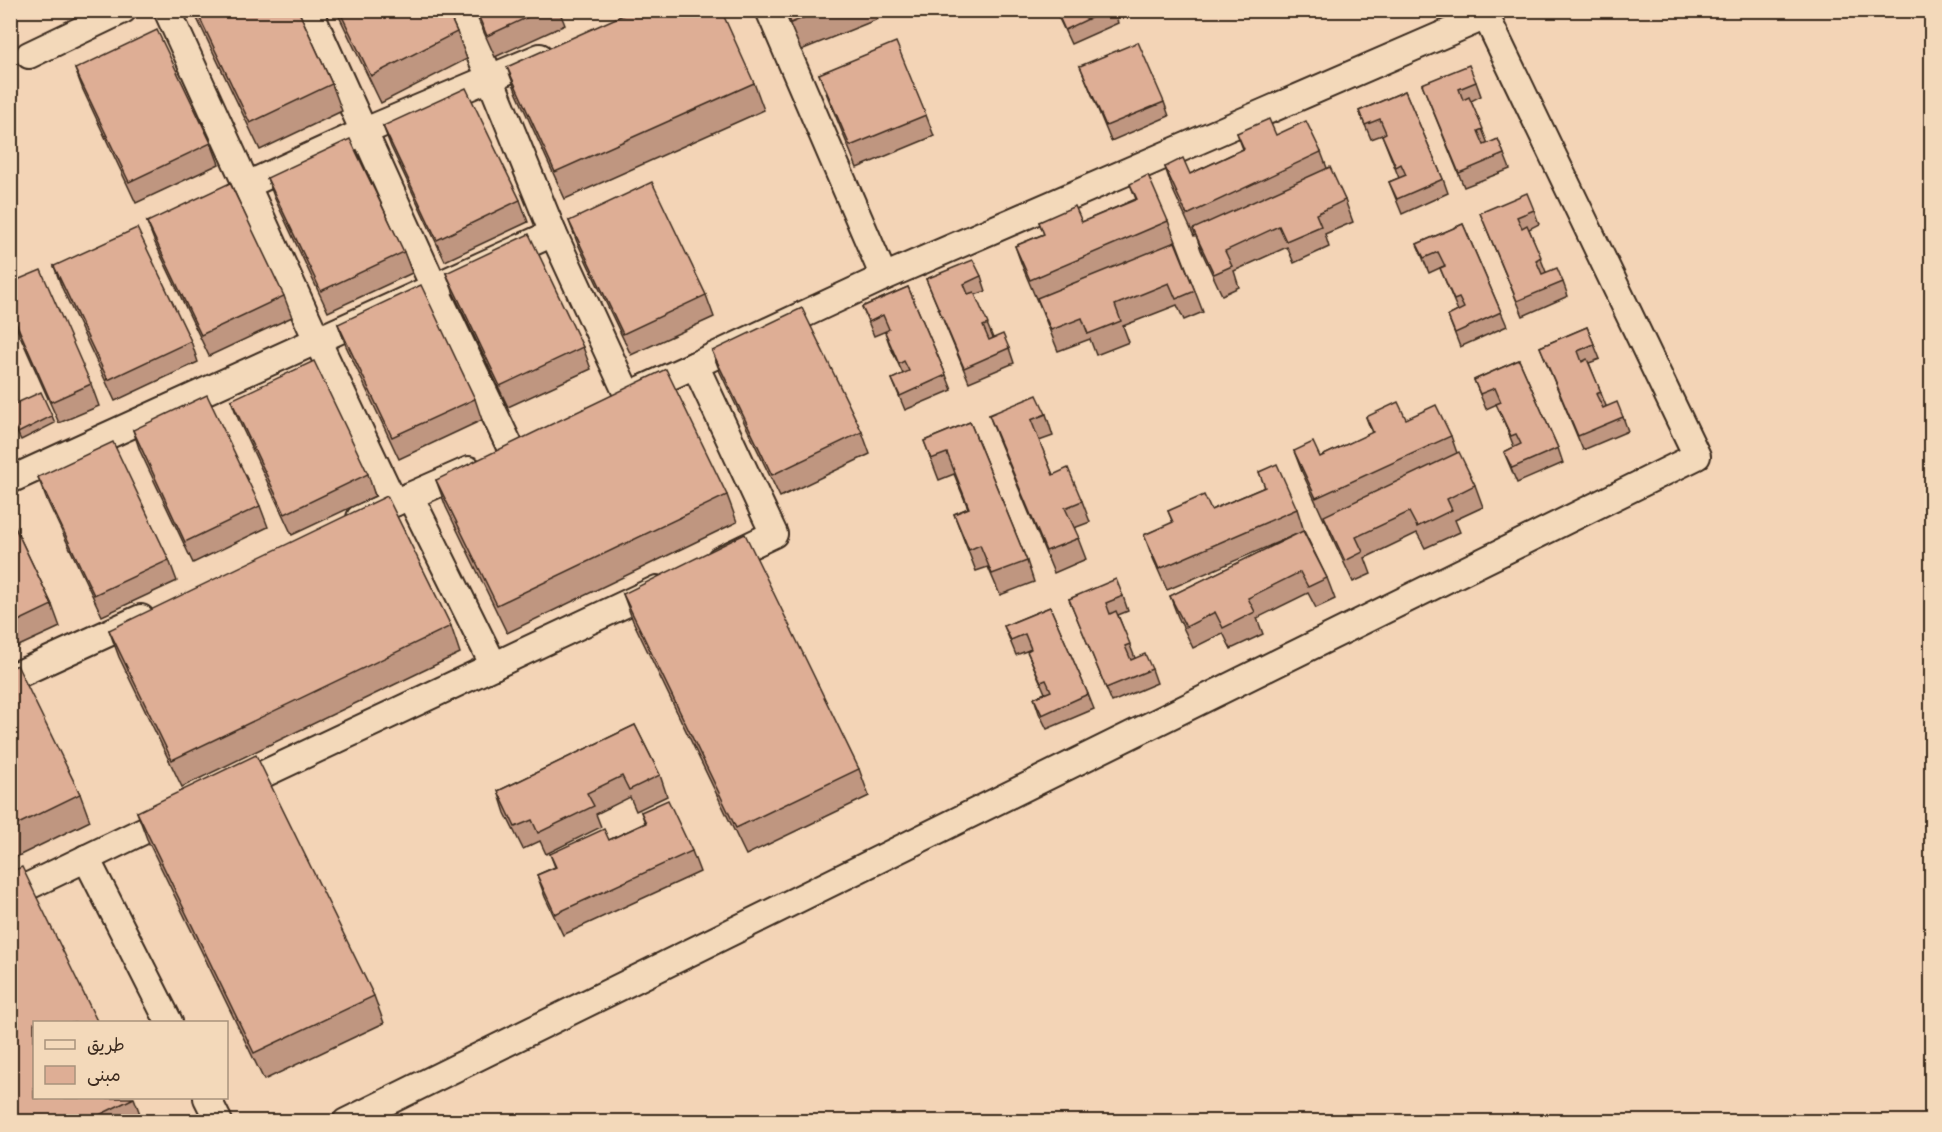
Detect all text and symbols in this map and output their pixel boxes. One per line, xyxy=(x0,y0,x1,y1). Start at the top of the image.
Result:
legend xyxy=(33,1021,228,1099)
text: طريق xyxy=(87,1029,125,1061)
text: مبنى xyxy=(87,1059,121,1091)

